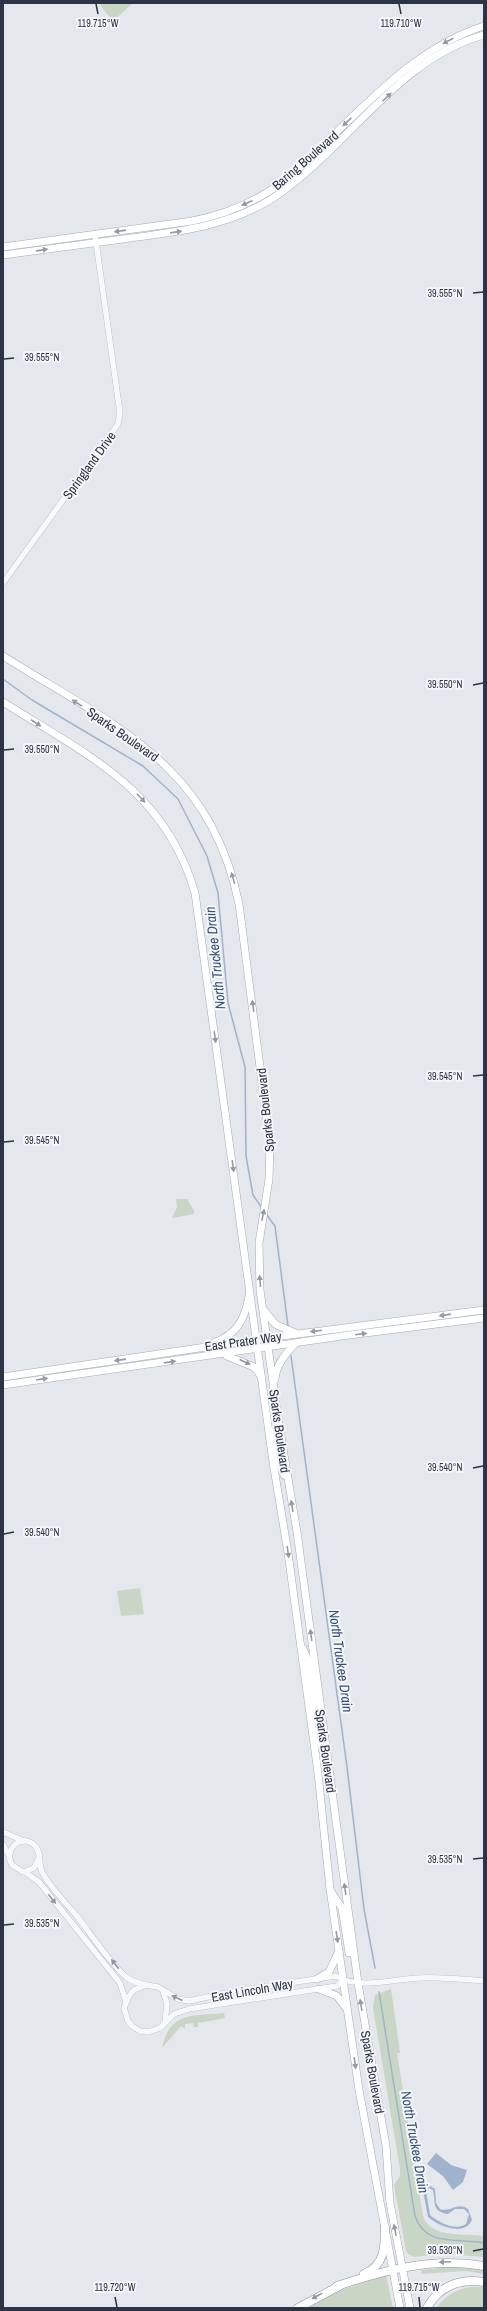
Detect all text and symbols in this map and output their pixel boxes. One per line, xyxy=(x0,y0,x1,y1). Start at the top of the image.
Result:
text: 119.715°W xyxy=(78,17,119,30)
text: 119.710°W xyxy=(381,17,422,30)
one-way arrow xyxy=(442,38,454,44)
one-way arrow xyxy=(382,92,392,101)
one-way arrow xyxy=(342,118,352,127)
street label: Baring Boulevard xyxy=(269,127,342,194)
one-way arrow xyxy=(241,200,252,206)
one-way arrow xyxy=(114,228,126,234)
one-way arrow xyxy=(170,229,182,235)
one-way arrow xyxy=(36,247,48,253)
text: 39.555°N xyxy=(428,287,463,300)
text: 39.555°N xyxy=(25,351,60,364)
street label: Springland Drive xyxy=(59,428,120,503)
text: 39.550°N xyxy=(428,678,463,691)
one-way arrow xyxy=(71,699,83,706)
street label: Sparks Boulevard xyxy=(83,703,162,766)
one-way arrow xyxy=(30,719,42,726)
text: 39.550°N xyxy=(25,743,60,756)
one-way arrow xyxy=(137,793,146,803)
one-way arrow xyxy=(230,872,236,884)
water label: North Truckee Drain xyxy=(201,906,229,1010)
one-way arrow xyxy=(250,1000,256,1013)
one-way arrow xyxy=(212,1031,218,1043)
street label: Sparks Boulevard xyxy=(253,1067,278,1153)
text: 39.545°N xyxy=(428,1070,463,1083)
text: 39.545°N xyxy=(25,1134,60,1147)
one-way arrow xyxy=(230,1160,236,1172)
one-way arrow xyxy=(261,1208,267,1221)
one-way arrow xyxy=(256,1275,263,1288)
one-way arrow xyxy=(439,1312,451,1318)
street label: East Prater Way xyxy=(204,1328,283,1355)
one-way arrow xyxy=(310,1328,322,1334)
one-way arrow xyxy=(355,1330,368,1337)
one-way arrow xyxy=(114,1357,126,1363)
one-way arrow xyxy=(164,1359,176,1365)
one-way arrow xyxy=(239,1359,250,1365)
one-way arrow xyxy=(35,1376,48,1382)
street label: Sparks Boulevard xyxy=(265,1388,294,1474)
text: 39.540°N xyxy=(428,1461,463,1474)
one-way arrow xyxy=(289,1500,295,1513)
text: 39.540°N xyxy=(25,1526,60,1539)
one-way arrow xyxy=(285,1546,291,1558)
water label: North Truckee Drain xyxy=(325,1609,357,1713)
one-way arrow xyxy=(308,1629,314,1641)
street label: Sparks Boulevard xyxy=(311,1708,340,1794)
text: 39.535°N xyxy=(428,1853,463,1866)
one-way arrow xyxy=(342,1883,348,1895)
one-way arrow xyxy=(48,1893,57,1904)
text: 39.535°N xyxy=(25,1917,60,1930)
one-way arrow xyxy=(334,1931,340,1943)
one-way arrow xyxy=(111,1958,120,1969)
street label: East Lincoln Way xyxy=(210,1975,295,2006)
one-way arrow xyxy=(171,1995,183,2001)
one-way arrow xyxy=(358,1998,364,2011)
street label: Sparks Boulevard xyxy=(357,2029,388,2115)
one-way arrow xyxy=(352,2057,358,2069)
water label: North Truckee Drain xyxy=(397,2090,433,2194)
one-way arrow xyxy=(391,2224,397,2236)
text: 39.530°N xyxy=(428,2244,463,2257)
one-way arrow xyxy=(438,2259,451,2265)
text: 119.720°W xyxy=(95,2281,136,2294)
text: 119.715°W xyxy=(399,2281,440,2294)
one-way arrow xyxy=(311,2293,323,2300)

